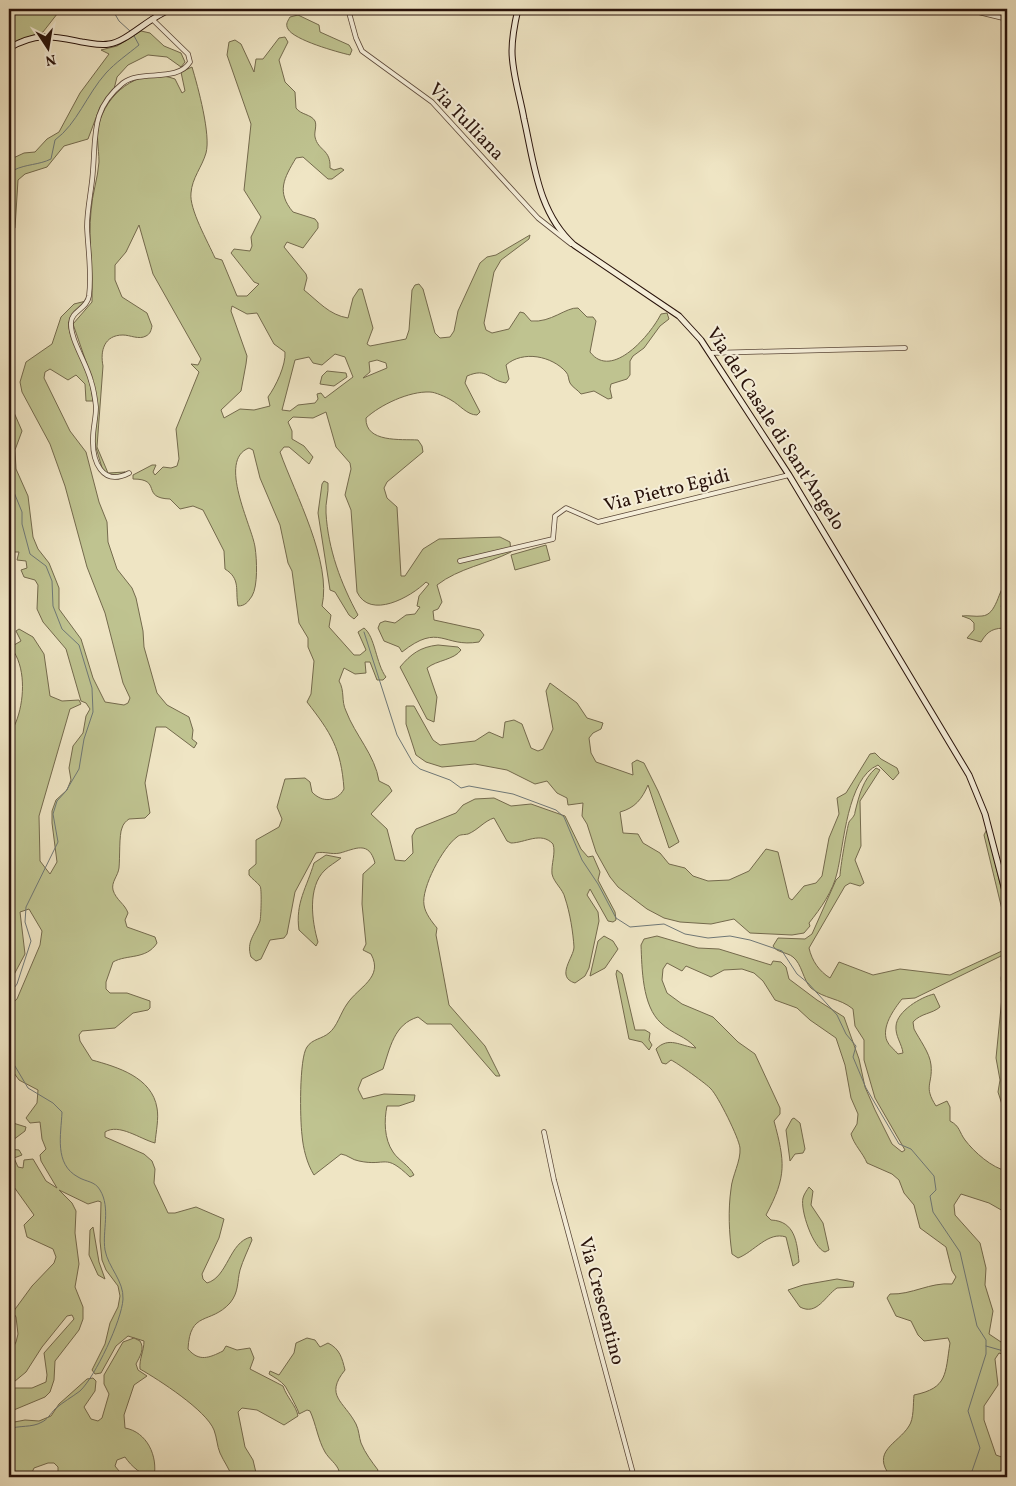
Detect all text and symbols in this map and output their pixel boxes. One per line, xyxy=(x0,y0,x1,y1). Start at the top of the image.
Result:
north arrow xyxy=(22,22,72,72)
text: N xyxy=(43,49,57,70)
street label: Via Tulliana xyxy=(422,77,510,167)
street label: Via del Casale di Sant'Angelo xyxy=(699,322,851,536)
street label: Via Pietro Egidi xyxy=(601,463,733,519)
street label: Via Crescentino xyxy=(571,1234,631,1368)

